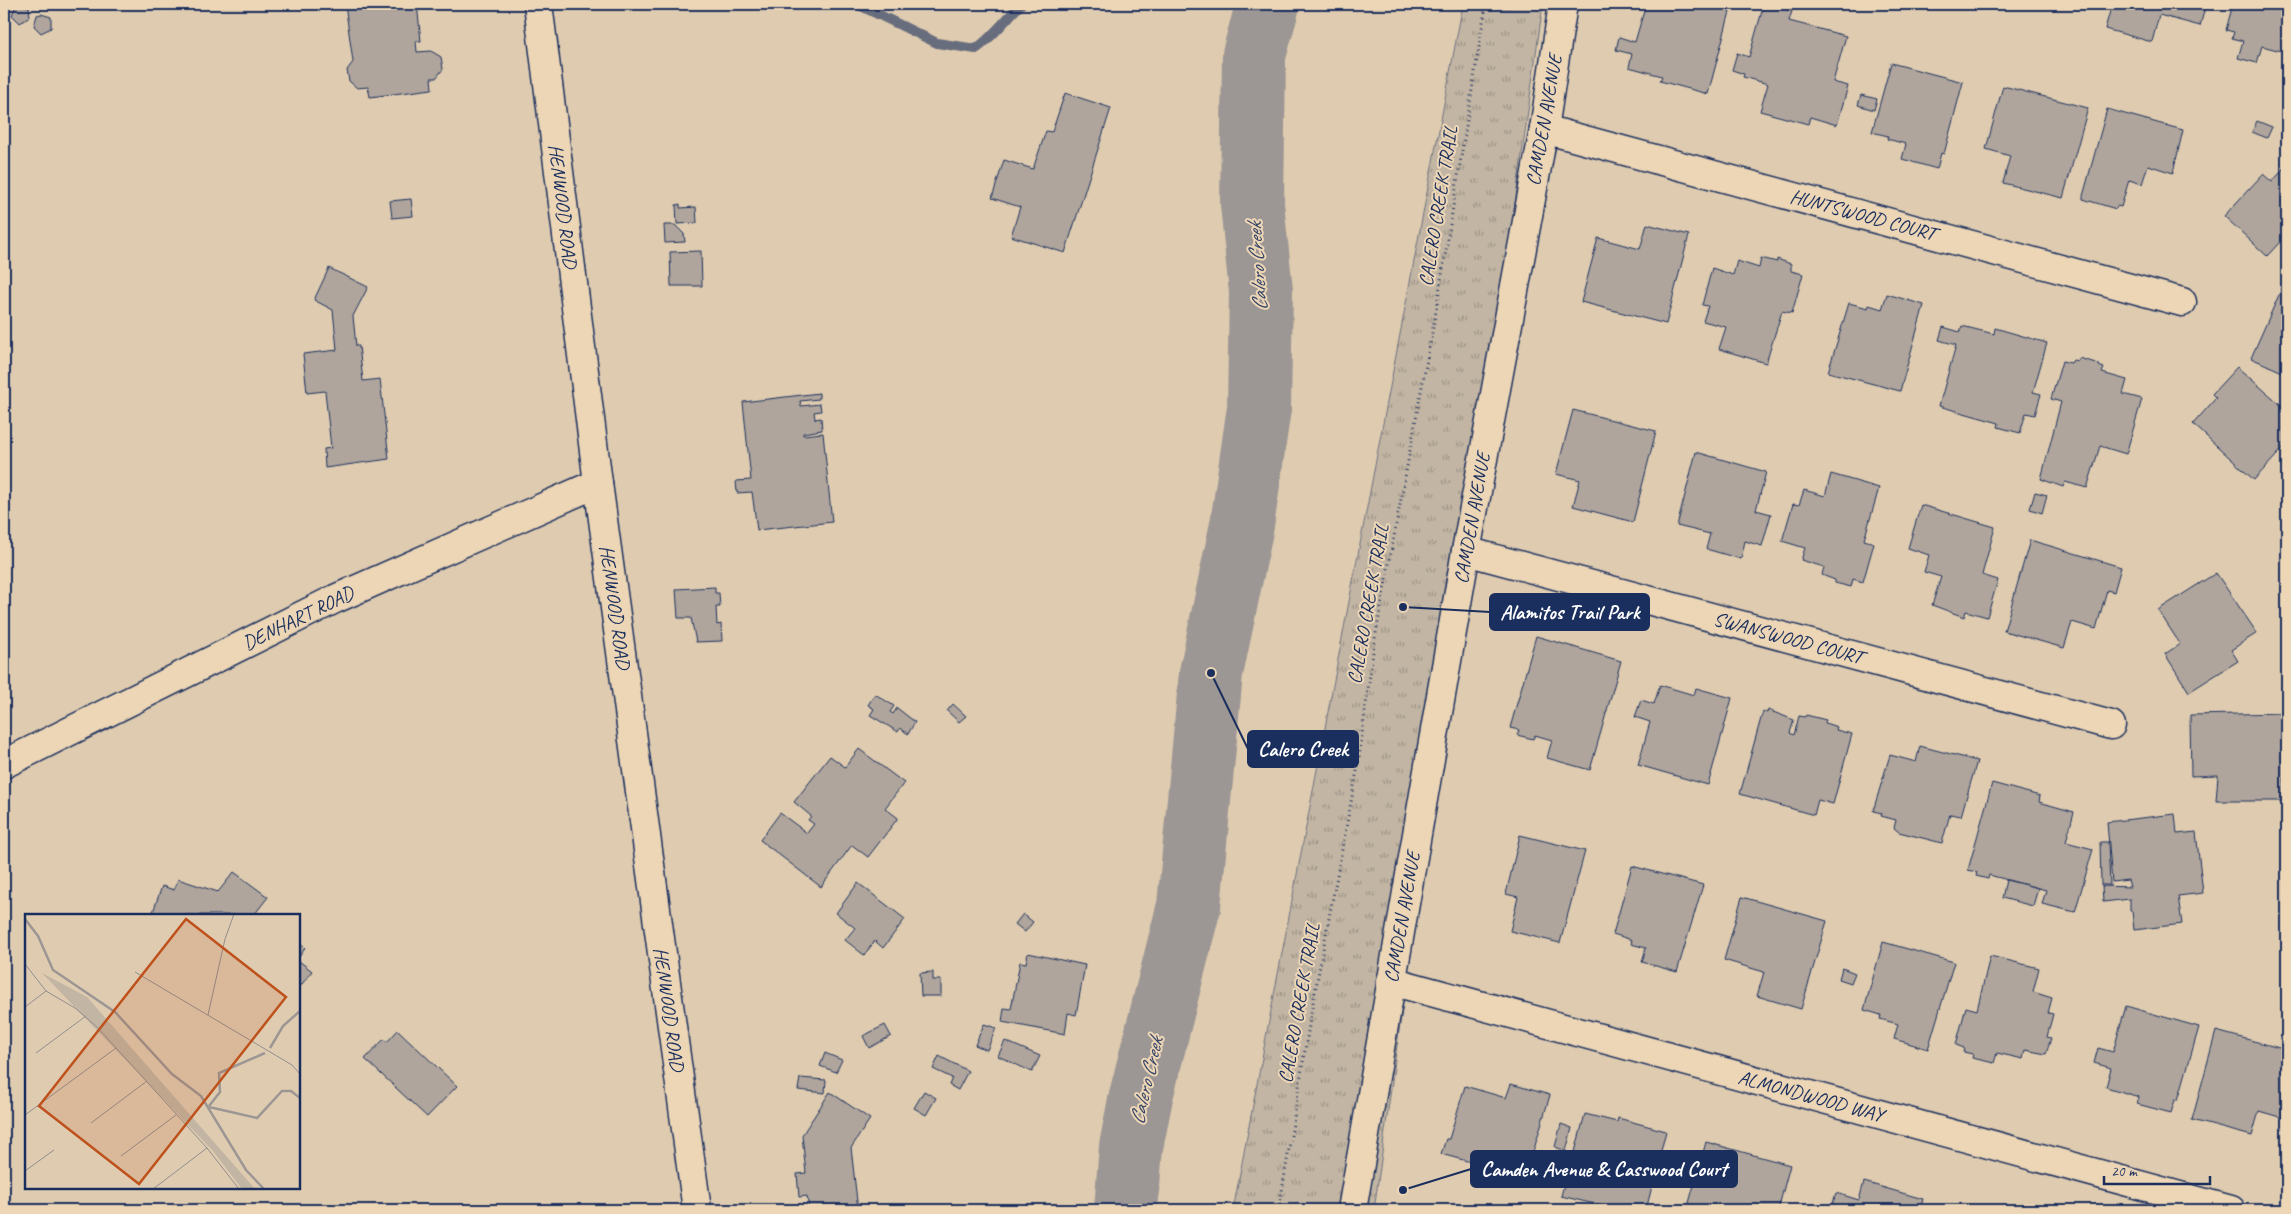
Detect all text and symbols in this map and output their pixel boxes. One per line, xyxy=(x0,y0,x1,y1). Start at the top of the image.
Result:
street label: CAMDEN AVENUE xyxy=(1520,49,1568,188)
street label: CALERO CREEK TRAIL xyxy=(1413,124,1463,288)
street label: HENWOOD ROAD xyxy=(543,143,583,272)
street label: HUNTSWOOD COURT xyxy=(1787,184,1943,248)
water label: Calero Creek xyxy=(1241,219,1273,312)
street label: CAMDEN AVENUE xyxy=(1448,447,1496,586)
street label: CALERO CREEK TRAIL xyxy=(1342,522,1394,686)
street label: HENWOOD ROAD xyxy=(594,544,636,673)
street label: DENHART ROAD xyxy=(238,580,359,656)
callout: Alamitos Trail Park xyxy=(1490,594,1649,630)
text: Alamitos Trail Park xyxy=(1500,599,1642,625)
street label: SWANSWOOD COURT xyxy=(1711,606,1870,671)
callout: Calero Creek xyxy=(1248,731,1358,767)
text: Calero Creek xyxy=(1258,736,1350,762)
street label: CAMDEN AVENUE xyxy=(1378,846,1426,985)
inset map xyxy=(25,914,300,1189)
street label: CALERO CREEK TRAIL xyxy=(1273,921,1325,1085)
street label: HENWOOD ROAD xyxy=(648,946,690,1075)
water label: Calero Creek xyxy=(1123,1032,1169,1127)
street label: ALMONDWOOD WAY xyxy=(1736,1065,1889,1128)
callout: Camden Avenue & Casswood Court xyxy=(1471,1151,1737,1187)
scale bar xyxy=(2104,1154,2210,1186)
text: Camden Avenue & Casswood Court xyxy=(1481,1156,1730,1182)
text: 20 m xyxy=(2111,1162,2138,1181)

